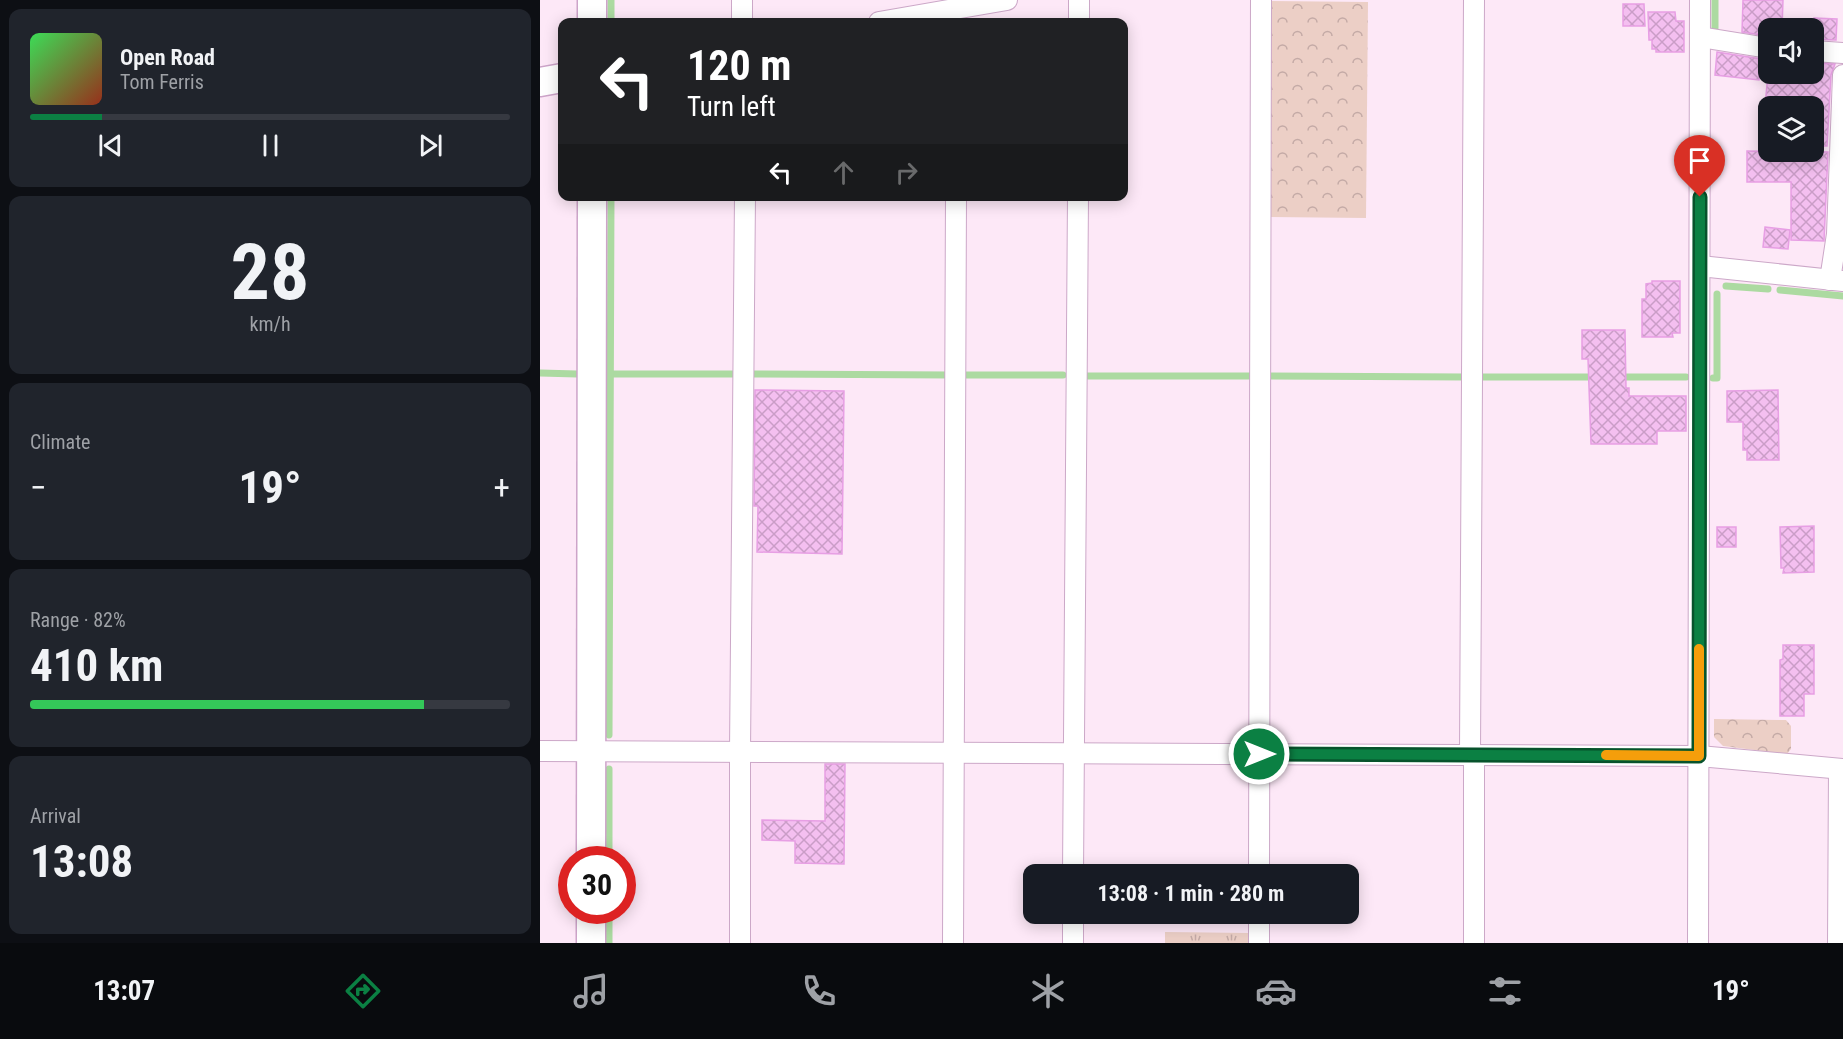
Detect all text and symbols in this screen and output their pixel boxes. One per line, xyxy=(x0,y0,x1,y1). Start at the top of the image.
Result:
map controls xyxy=(1758,18,1824,162)
button: sound xyxy=(1758,18,1824,84)
text: 120 m xyxy=(687,41,792,90)
icon: left xyxy=(588,42,666,120)
text: Open Road xyxy=(120,45,215,70)
text: Tom Ferris xyxy=(120,70,204,94)
text: Turn left xyxy=(687,91,776,123)
button: layers xyxy=(1758,96,1824,162)
icon: previous xyxy=(94,129,127,162)
icon: pause xyxy=(254,129,287,162)
icon: next xyxy=(414,129,447,162)
pin xyxy=(1674,135,1725,197)
icon: arrive xyxy=(1683,144,1716,177)
icon: left xyxy=(764,156,797,189)
icon: ahead xyxy=(827,156,860,189)
icon: right xyxy=(890,156,923,189)
text: 28 xyxy=(231,227,309,318)
text: km/h xyxy=(249,312,291,336)
text: Climate xyxy=(30,430,90,454)
text: 19° xyxy=(239,461,302,514)
text: − xyxy=(30,468,47,507)
text: + xyxy=(494,468,510,507)
text: Range · 82% xyxy=(30,608,126,632)
text: 410 km xyxy=(30,639,163,692)
position arrow xyxy=(1227,722,1291,786)
text: Arrival xyxy=(30,804,81,828)
text: 13:08 xyxy=(30,835,133,888)
speed limit sign: 30 xyxy=(558,846,636,924)
text: 13:08 · 1 min · 280 m xyxy=(1098,881,1284,906)
icon: directions xyxy=(342,970,384,1012)
icon: music xyxy=(570,970,612,1012)
icon: phone xyxy=(798,970,840,1012)
icon: climate xyxy=(1027,970,1069,1012)
icon: car xyxy=(1255,970,1297,1012)
icon: filters xyxy=(1484,970,1526,1012)
text: 13:07 xyxy=(93,975,155,1007)
text: 19° xyxy=(1712,975,1750,1007)

